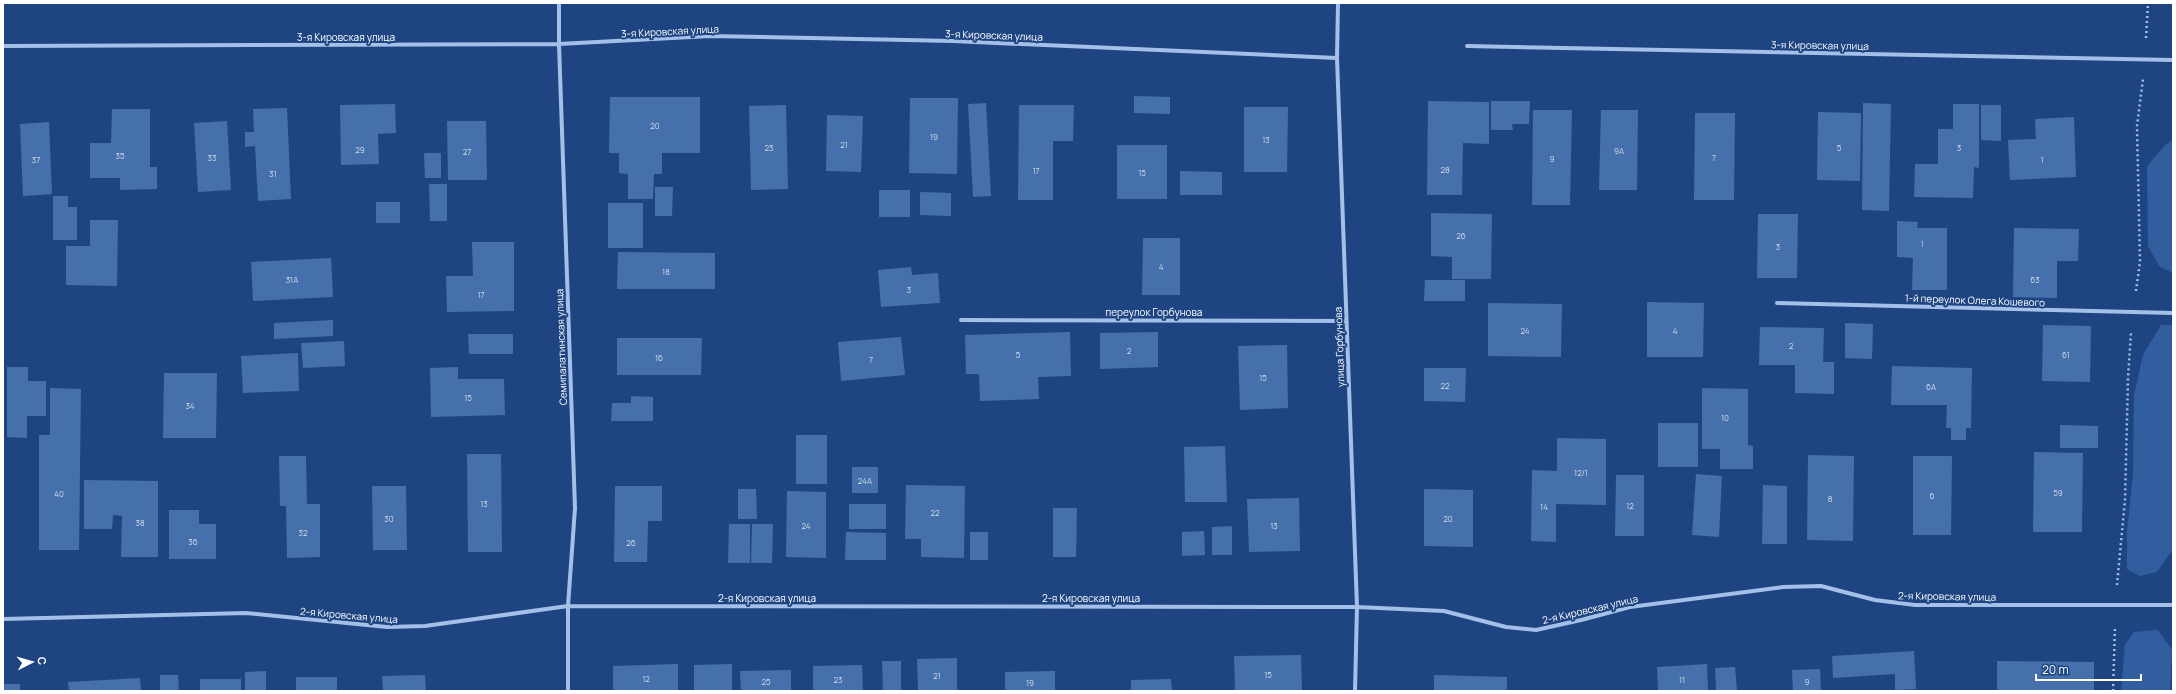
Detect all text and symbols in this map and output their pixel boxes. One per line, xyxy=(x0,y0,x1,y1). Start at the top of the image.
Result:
street label: 3-я Кировская улица xyxy=(621,21,719,41)
street label: 3-я Кировская улица xyxy=(945,26,1043,44)
street label: 3-я Кировская улица xyxy=(297,30,395,44)
street label: 3-я Кировская улица xyxy=(1771,37,1869,53)
house number: 20 xyxy=(650,120,660,131)
house number: 19 xyxy=(930,131,938,142)
house number: 13 xyxy=(1262,134,1270,145)
house number: 21 xyxy=(840,139,848,150)
house number: 23 xyxy=(765,142,773,153)
house number: 5 xyxy=(1837,142,1842,153)
house number: 3 xyxy=(1957,142,1961,153)
house number: 29 xyxy=(355,144,365,155)
house number: 9А xyxy=(1614,145,1624,156)
house number: 27 xyxy=(463,146,471,157)
house number: 35 xyxy=(115,150,125,161)
house number: 33 xyxy=(208,152,216,163)
house number: 7 xyxy=(1712,152,1716,163)
house number: 9 xyxy=(1550,153,1555,164)
house number: 37 xyxy=(32,154,40,165)
house number: 1 xyxy=(2040,154,2044,165)
house number: 28 xyxy=(1440,164,1450,175)
house number: 17 xyxy=(1032,165,1040,176)
house number: 15 xyxy=(1138,167,1146,178)
house number: 31 xyxy=(269,168,277,179)
house number: 26 xyxy=(1456,230,1466,241)
house number: 1 xyxy=(1920,238,1924,249)
house number: 3 xyxy=(1776,241,1780,252)
house number: 4 xyxy=(1159,261,1164,272)
house number: 18 xyxy=(662,266,670,277)
house number: 31А xyxy=(286,274,298,285)
house number: 63 xyxy=(2030,274,2040,285)
house number: 3 xyxy=(907,284,911,295)
house number: 17 xyxy=(477,289,485,300)
street label: Семипалатинская улица xyxy=(552,289,570,405)
street label: 1-й переулок Олега Кошевого xyxy=(1905,291,2045,309)
street label: переулок Горбунова xyxy=(1106,305,1202,319)
street label: улица Горбунова xyxy=(1331,307,1347,387)
house number: 24 xyxy=(1520,325,1530,336)
house number: 4 xyxy=(1673,325,1678,336)
house number: 2 xyxy=(1789,340,1794,351)
house number: 2 xyxy=(1127,345,1132,356)
house number: 5 xyxy=(1016,349,1021,360)
house number: 61 xyxy=(2062,349,2070,360)
house number: 16 xyxy=(655,352,663,363)
house number: 7 xyxy=(869,354,873,365)
house number: 15 xyxy=(1259,372,1267,383)
house number: 22 xyxy=(1440,380,1450,391)
house number: 6А xyxy=(1926,381,1936,392)
house number: 15 xyxy=(464,392,472,403)
house number: 34 xyxy=(185,400,195,411)
house number: 10 xyxy=(1721,412,1729,423)
house number: 12/1 xyxy=(1574,467,1588,478)
house number: 24А xyxy=(858,475,872,486)
house number: 59 xyxy=(2053,487,2063,498)
house number: 40 xyxy=(54,488,64,499)
house number: 6 xyxy=(1930,490,1935,501)
house number: 8 xyxy=(1828,493,1833,504)
house number: 13 xyxy=(480,498,488,509)
house number: 12 xyxy=(1626,500,1634,511)
house number: 14 xyxy=(1540,501,1548,512)
house number: 22 xyxy=(930,507,940,518)
house number: 30 xyxy=(384,513,394,524)
house number: 20 xyxy=(1443,513,1453,524)
house number: 38 xyxy=(135,517,145,528)
house number: 24 xyxy=(801,520,811,531)
house number: 13 xyxy=(1270,520,1278,531)
house number: 32 xyxy=(299,527,308,538)
house number: 36 xyxy=(188,536,198,547)
house number: 26 xyxy=(626,537,636,548)
street label: 2-я Кировская улица xyxy=(1898,588,1996,604)
street label: 2-я Кировская улица xyxy=(718,591,816,605)
street label: 2-я Кировская улица xyxy=(1042,591,1140,605)
street label: 2-я Кировская улица xyxy=(1541,591,1639,627)
street label: 2-я Кировская улица xyxy=(300,604,398,626)
north arrow xyxy=(12,642,52,682)
text: С xyxy=(35,656,50,666)
scale bar xyxy=(2036,656,2141,682)
text: 20 m xyxy=(2042,661,2069,678)
house number: 15 xyxy=(1264,669,1272,680)
house number: 21 xyxy=(933,670,941,681)
house number: 12 xyxy=(642,673,650,684)
house number: 23 xyxy=(834,674,842,685)
house number: 11 xyxy=(1679,674,1685,685)
house number: 25 xyxy=(761,676,771,687)
house number: 9 xyxy=(1805,676,1810,687)
house number: 19 xyxy=(1026,677,1034,688)

